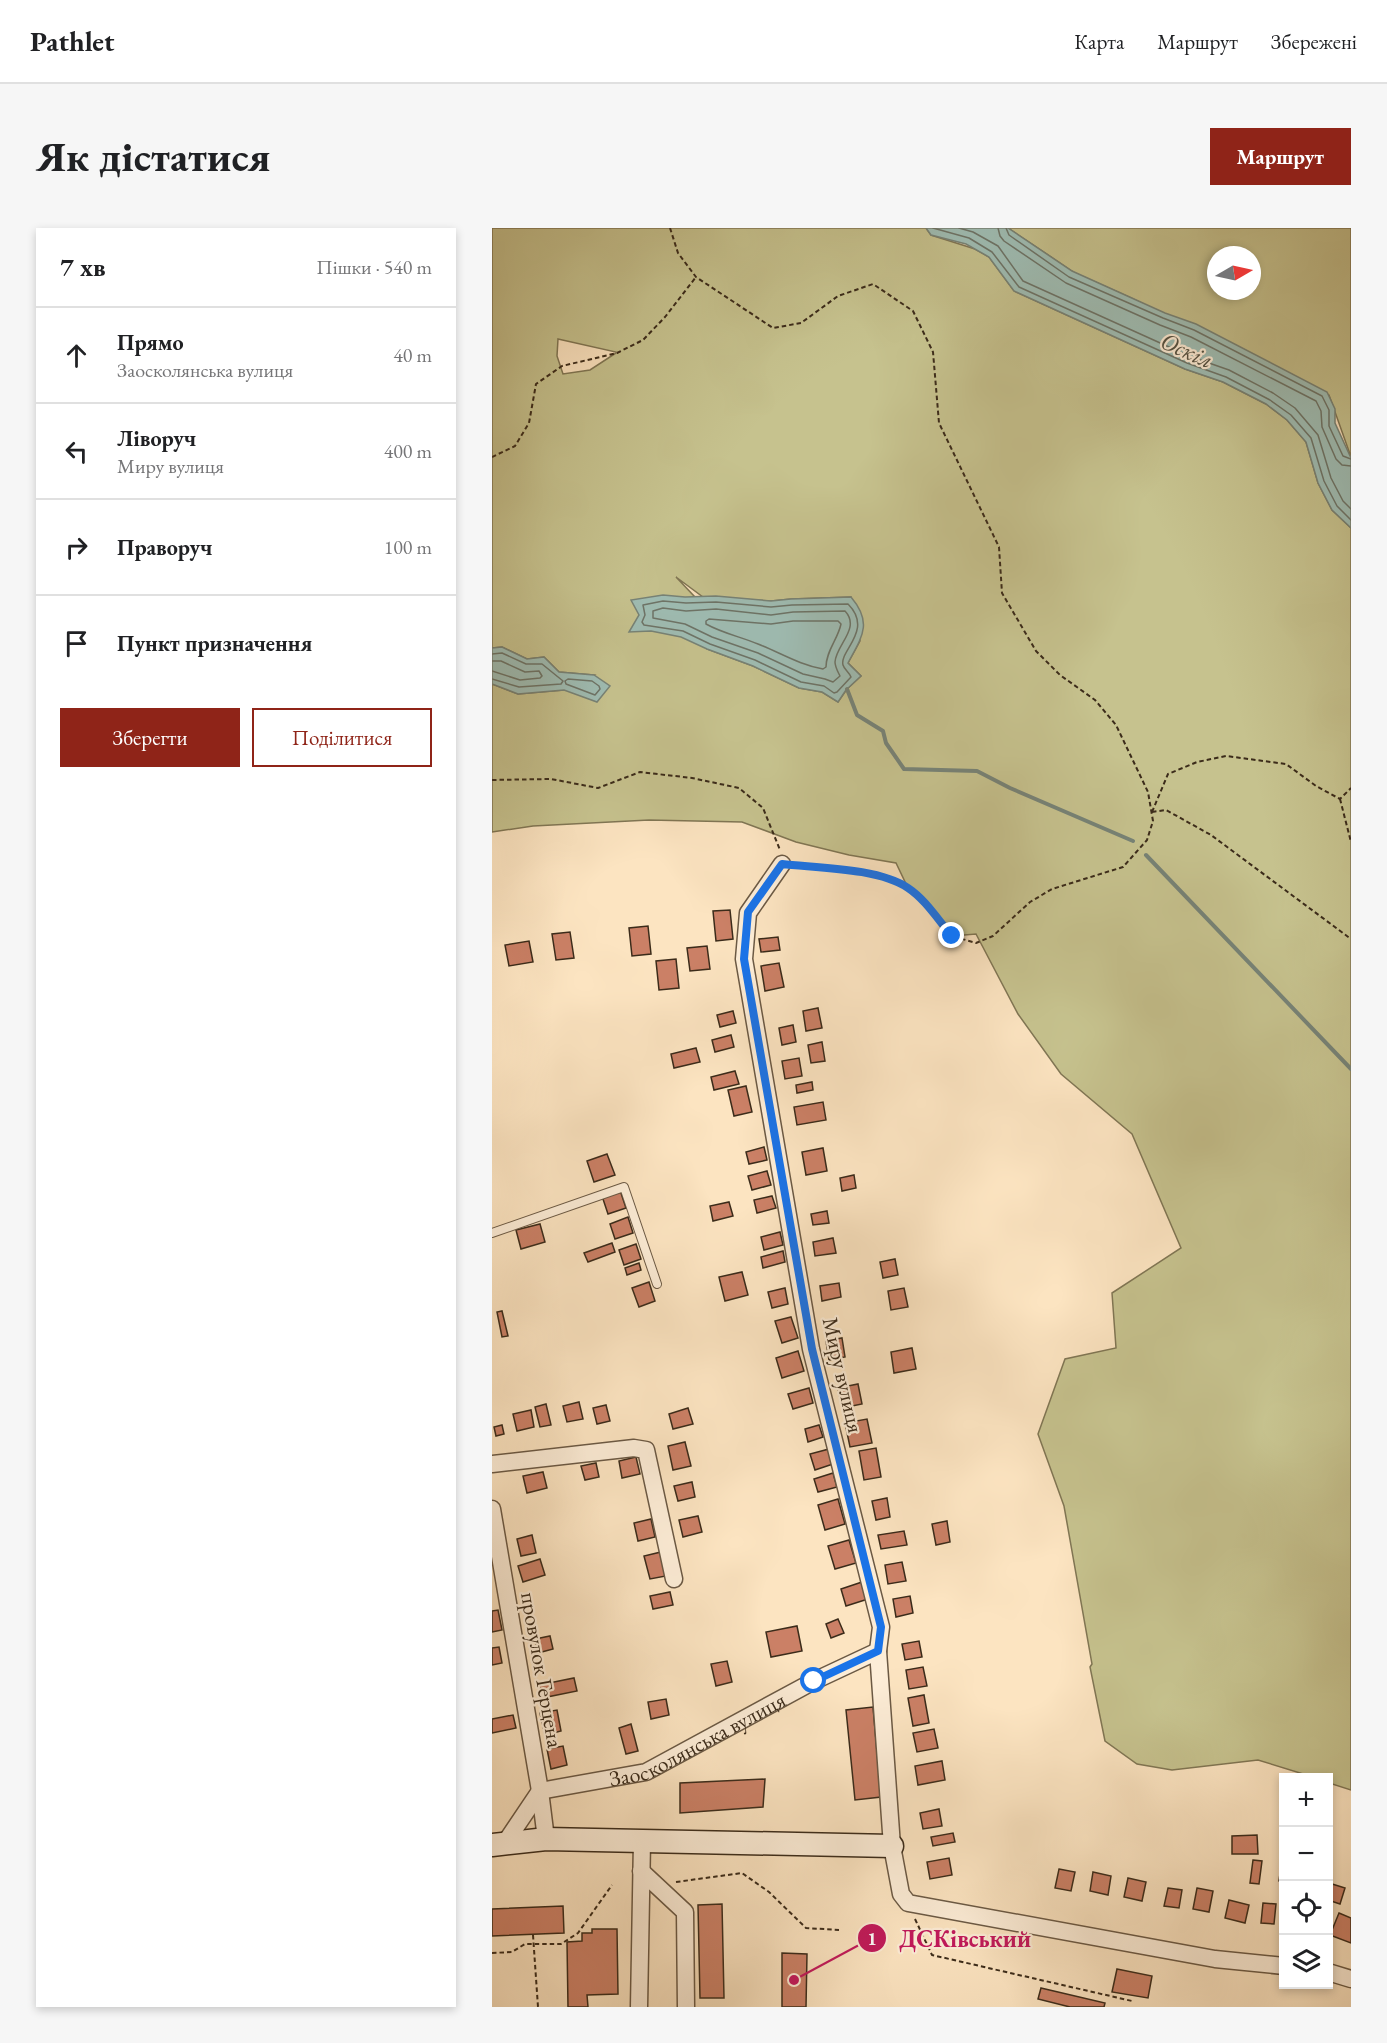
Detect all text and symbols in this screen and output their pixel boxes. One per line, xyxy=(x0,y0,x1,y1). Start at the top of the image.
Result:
text: Pathlet xyxy=(30,23,114,59)
text: Карта xyxy=(1074,28,1124,55)
text: Маршрут xyxy=(1157,28,1238,55)
text: Збережені xyxy=(1271,28,1357,55)
button: Маршрут xyxy=(1210,128,1351,185)
text: Як дістатися xyxy=(36,129,270,184)
north arrow xyxy=(1207,246,1261,300)
text: 7 хв xyxy=(60,250,106,284)
text: Пішки · 540 m xyxy=(316,254,432,280)
water label: Оскіл xyxy=(1156,325,1218,375)
text: Прямо xyxy=(117,328,184,357)
icon: ahead xyxy=(60,339,93,372)
text: 40 m xyxy=(393,342,432,368)
text: Заосколянська вулиця xyxy=(117,357,293,383)
text: Ліворуч xyxy=(117,424,196,453)
icon: left xyxy=(60,435,93,468)
text: 400 m xyxy=(384,438,432,464)
text: Миру вулиця xyxy=(117,453,224,479)
icon: right xyxy=(60,531,93,564)
text: Праворуч xyxy=(117,533,213,562)
text: 100 m xyxy=(384,534,432,560)
icon: arrive xyxy=(60,627,93,660)
text: Пункт призначення xyxy=(117,629,312,658)
button: Зберегти xyxy=(60,708,240,767)
button: Поділитися xyxy=(252,708,432,767)
route end xyxy=(938,922,964,948)
street label: Миру вулиця xyxy=(816,1314,870,1436)
street label: провулок Герцена xyxy=(514,1590,570,1750)
route start xyxy=(800,1667,826,1693)
street label: Заосколянська вулиця xyxy=(607,1685,791,1793)
map controls xyxy=(1279,1773,1333,1989)
button: + xyxy=(1279,1773,1333,1827)
button: − xyxy=(1279,1827,1333,1881)
button: locate xyxy=(1279,1881,1333,1935)
callout: ДСКівський xyxy=(857,1917,1043,1959)
text: ДСКівський xyxy=(899,1923,1031,1954)
text: 1 xyxy=(867,1927,877,1950)
button: layers xyxy=(1279,1935,1333,1989)

